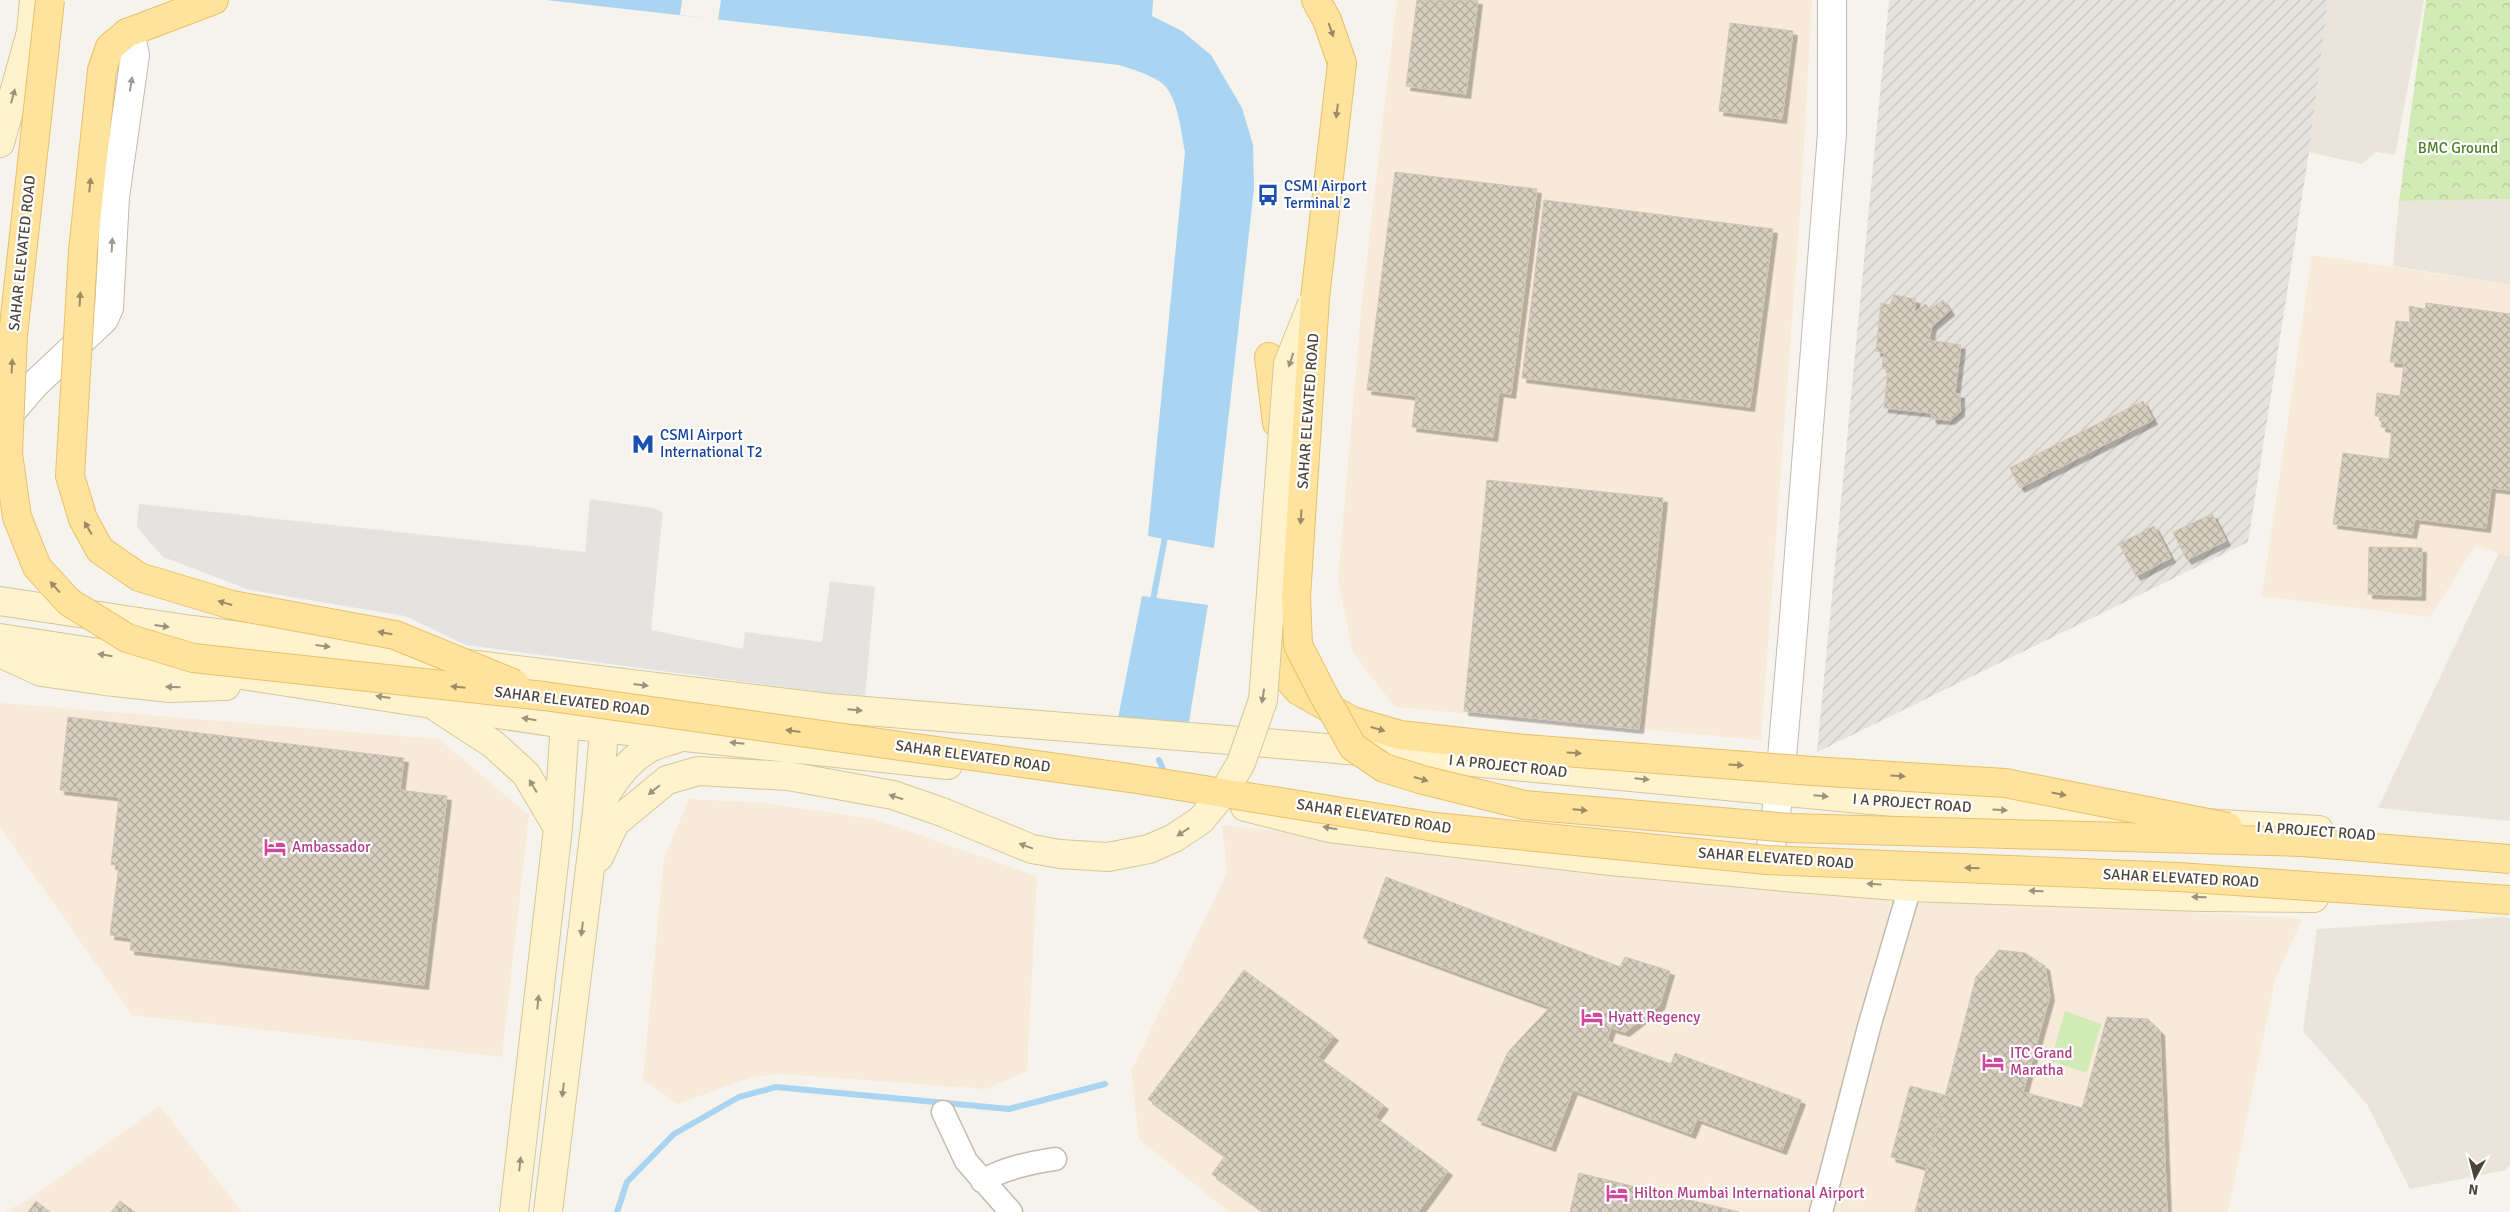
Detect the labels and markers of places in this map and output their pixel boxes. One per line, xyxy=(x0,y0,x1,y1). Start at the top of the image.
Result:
place label: CSMI Airport Terminal 2 xyxy=(1284,177,1367,212)
bus stop icon: CSMI Airport Terminal 2 xyxy=(1255,182,1281,208)
place label: CSMI Airport International T2 xyxy=(660,426,763,461)
metro station icon: CSMI Airport International T2 xyxy=(630,431,656,457)
hotel icon: Ambassador xyxy=(262,834,288,860)
place label: Ambassador xyxy=(292,838,371,856)
hotel icon: Hyatt Regency xyxy=(1579,1004,1605,1030)
place label: Hyatt Regency xyxy=(1608,1008,1700,1026)
place label: ITC Grand Maratha xyxy=(2010,1044,2073,1079)
hotel icon: ITC Grand Maratha xyxy=(1980,1049,2006,1075)
hotel icon: Hilton Mumbai International Airport xyxy=(1604,1180,1630,1206)
place label: Hilton Mumbai International Airport xyxy=(1634,1184,1865,1202)

